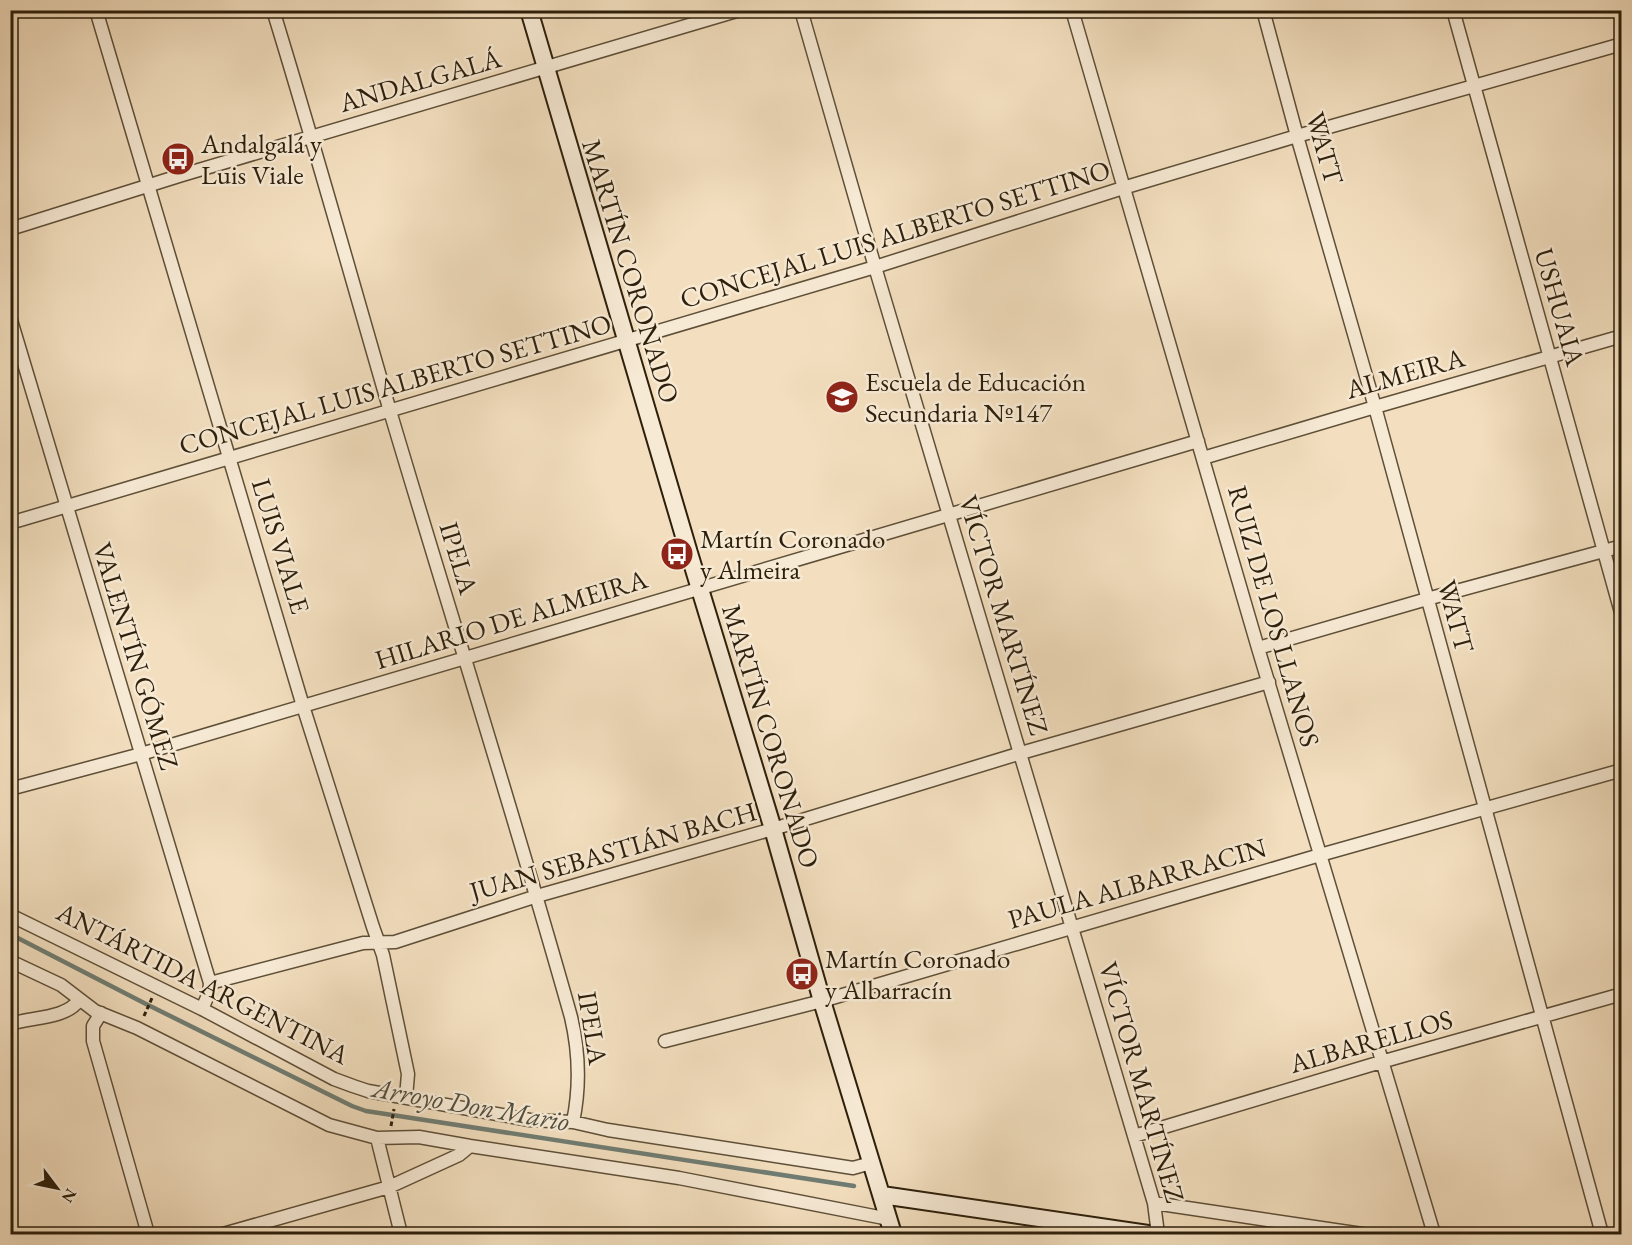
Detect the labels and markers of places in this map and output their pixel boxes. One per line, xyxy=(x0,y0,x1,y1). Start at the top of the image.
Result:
place label: Andalgalá y Luis Viale xyxy=(200,126,322,192)
bus stop icon: Andalgalá y Luis Viale xyxy=(160,141,196,177)
place label: Escuela de Educación Secundaria Nº147 xyxy=(865,364,1086,430)
school or university icon: Escuela de Educación Secundaria Nº147 xyxy=(824,379,860,415)
place label: Martín Coronado y Almeira xyxy=(700,521,885,587)
bus stop icon: Martín Coronado y Almeira xyxy=(659,536,695,572)
place label: Martín Coronado y Albarracín xyxy=(825,941,1010,1007)
bus stop icon: Martín Coronado y Albarracín xyxy=(784,956,820,992)

